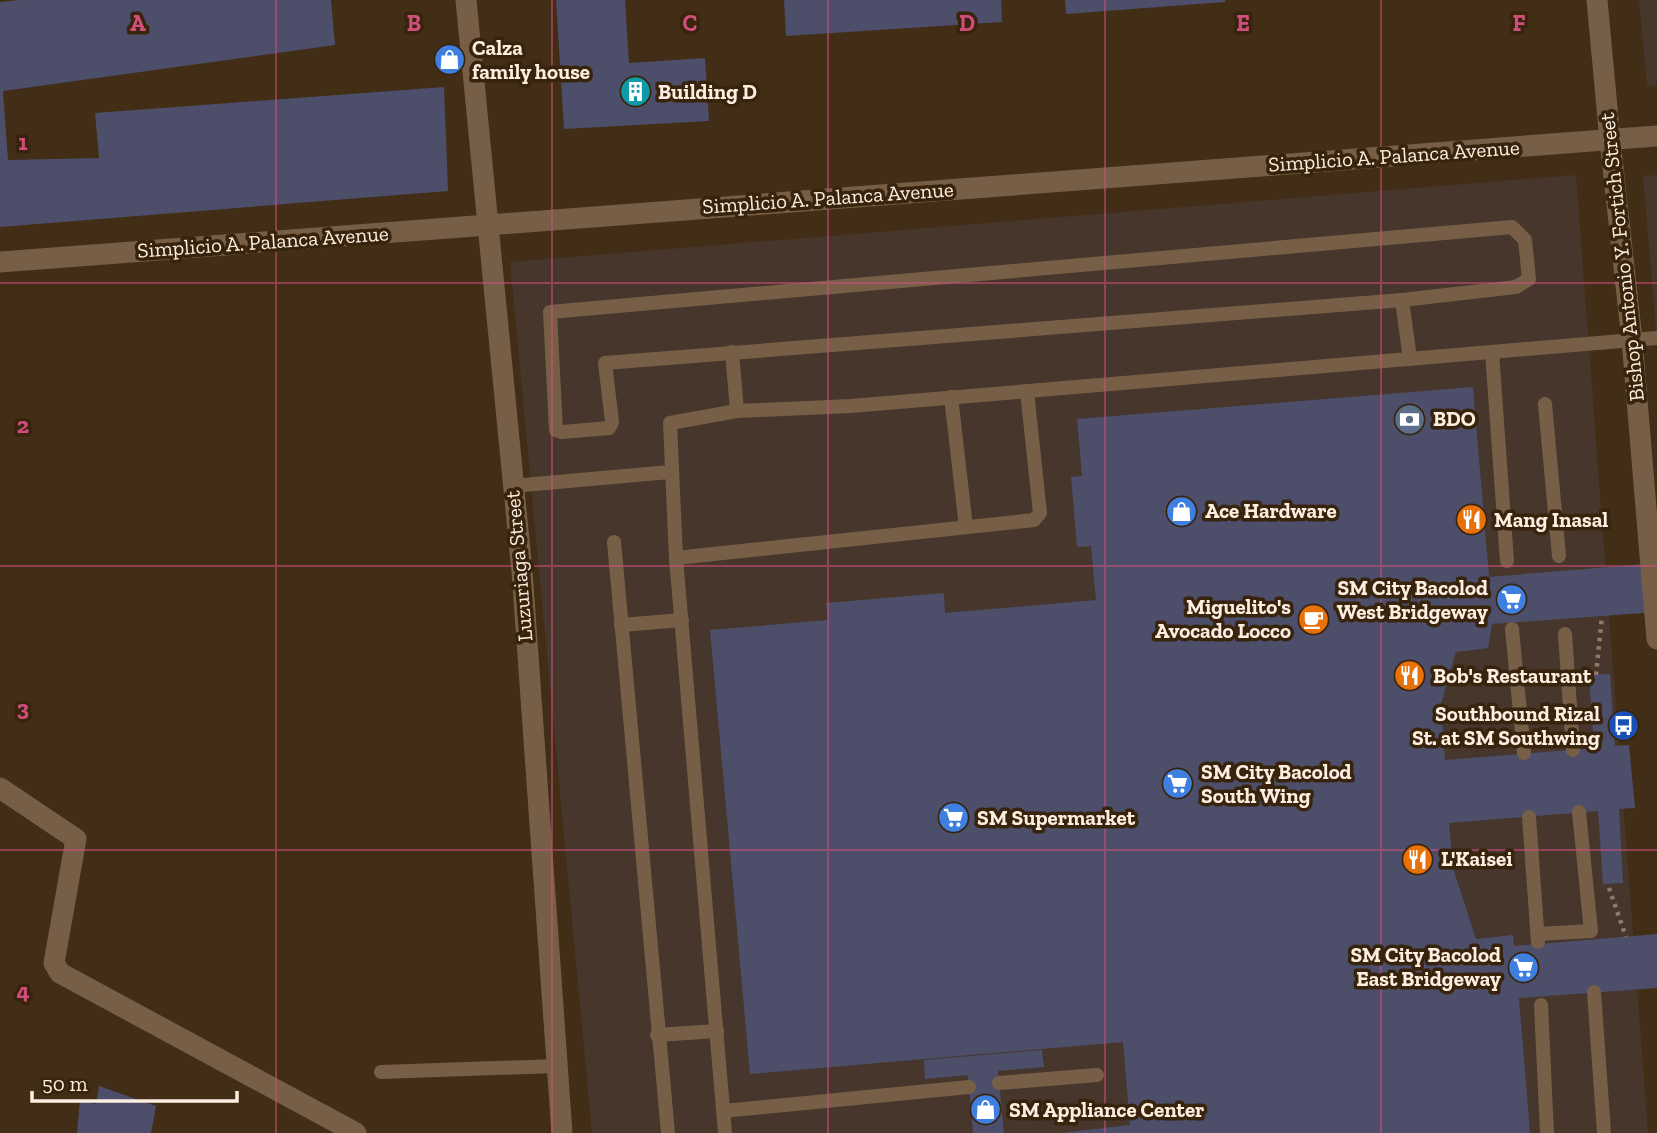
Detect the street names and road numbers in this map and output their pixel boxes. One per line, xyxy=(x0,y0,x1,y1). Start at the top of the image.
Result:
street label: Bishop Antonio Y. Fortich Street xyxy=(1594,111,1649,403)
street label: Simplicio A. Palanca Avenue xyxy=(1267,134,1521,177)
street label: Simplicio A. Palanca Avenue xyxy=(701,176,955,219)
street label: Simplicio A. Palanca Avenue xyxy=(136,220,390,263)
street label: Luzuriaga Street xyxy=(499,489,538,642)

